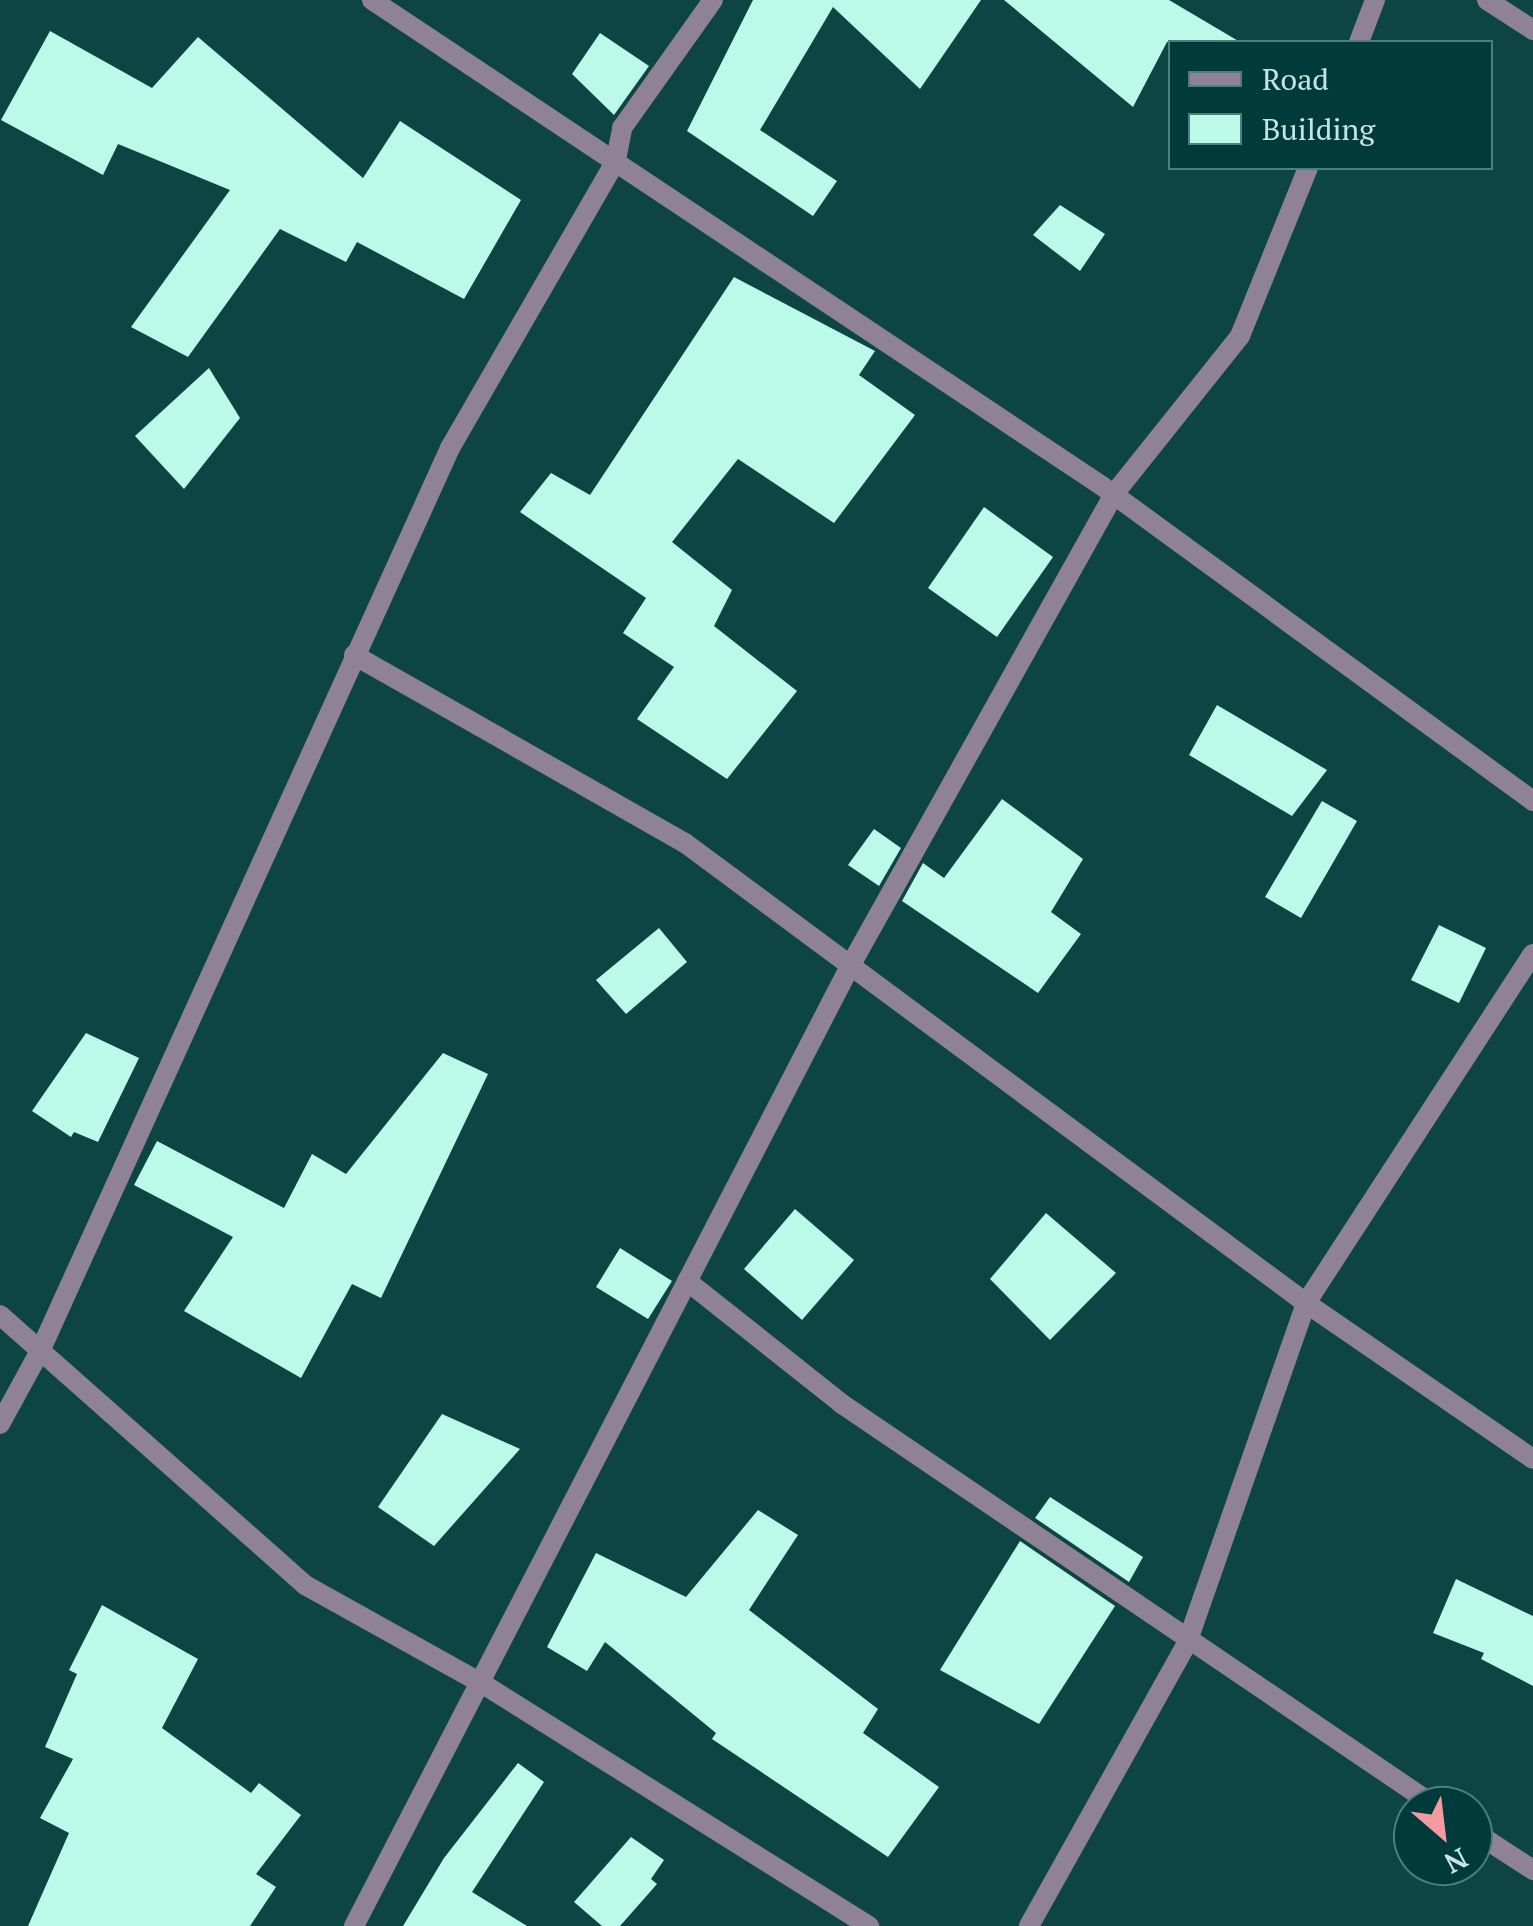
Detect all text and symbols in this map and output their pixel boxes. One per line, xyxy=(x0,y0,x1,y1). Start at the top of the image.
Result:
legend xyxy=(1168,40,1493,170)
text: Road xyxy=(1262,59,1329,99)
text: Building xyxy=(1262,109,1375,149)
north arrow xyxy=(1393,1786,1493,1886)
text: N xyxy=(1438,1840,1474,1882)

